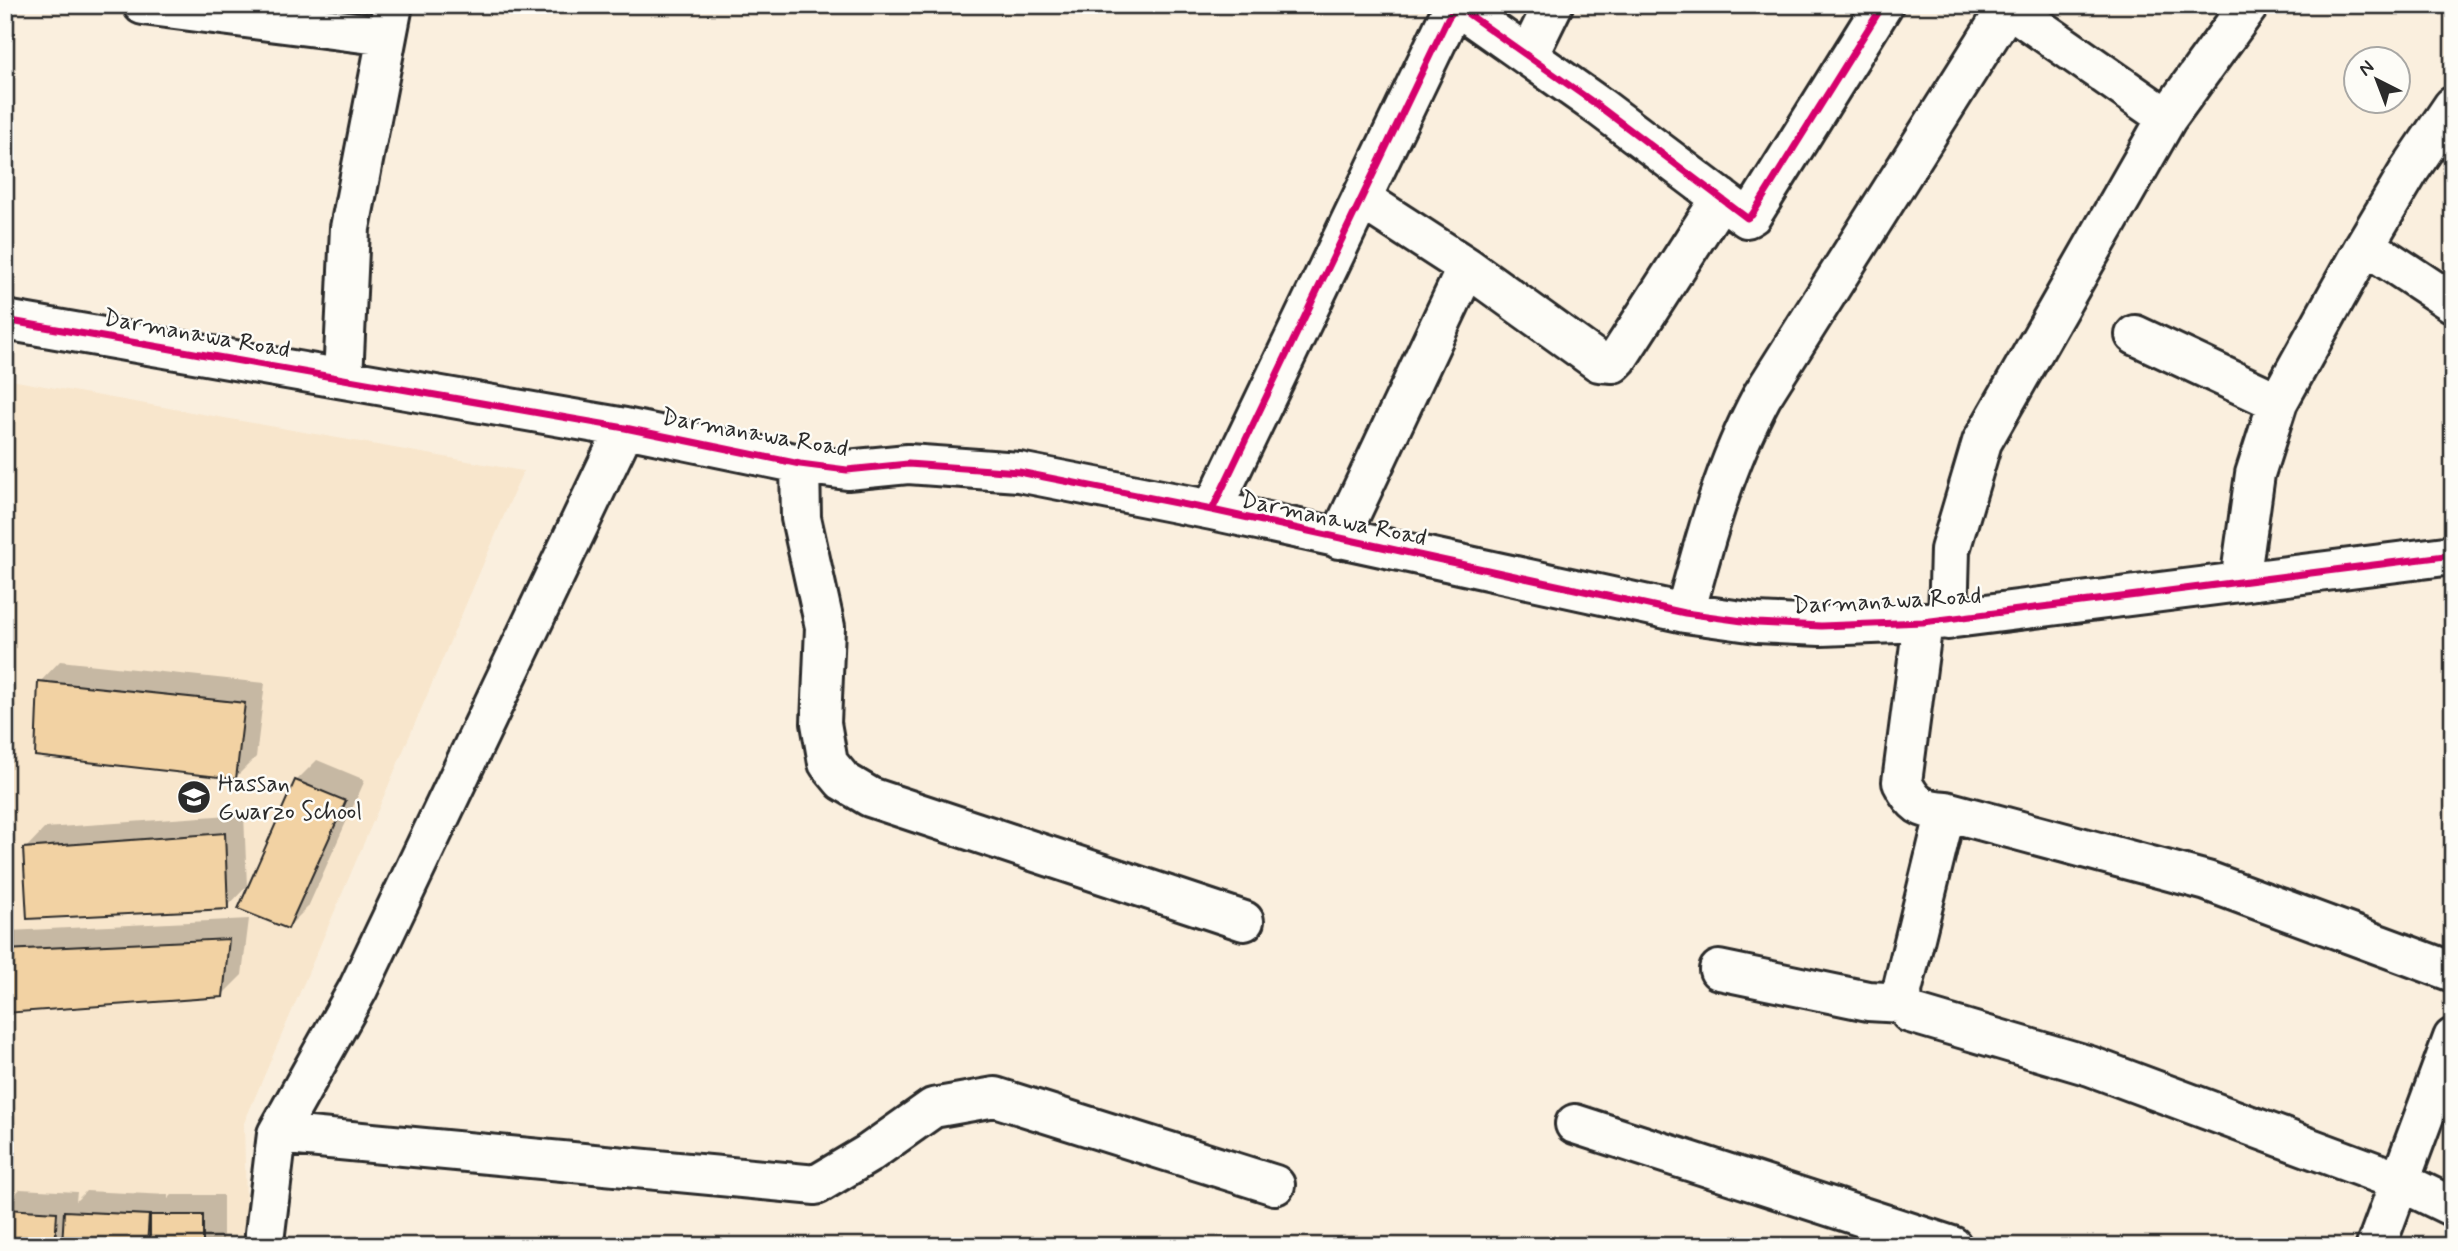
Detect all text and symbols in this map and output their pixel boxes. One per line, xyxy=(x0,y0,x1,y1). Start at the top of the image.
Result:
north arrow xyxy=(2342,46,2412,116)
text: N xyxy=(2354,55,2380,82)
street label: Darmanawa Road xyxy=(101,303,293,366)
street label: Darmanawa Road xyxy=(659,402,851,465)
street label: Darmanawa Road xyxy=(1238,485,1429,554)
street label: Darmanawa Road xyxy=(1792,581,1982,622)
place label: Hassan Gwarzo School xyxy=(218,769,362,828)
school or university icon: Hassan Gwarzo School xyxy=(175,778,213,816)

